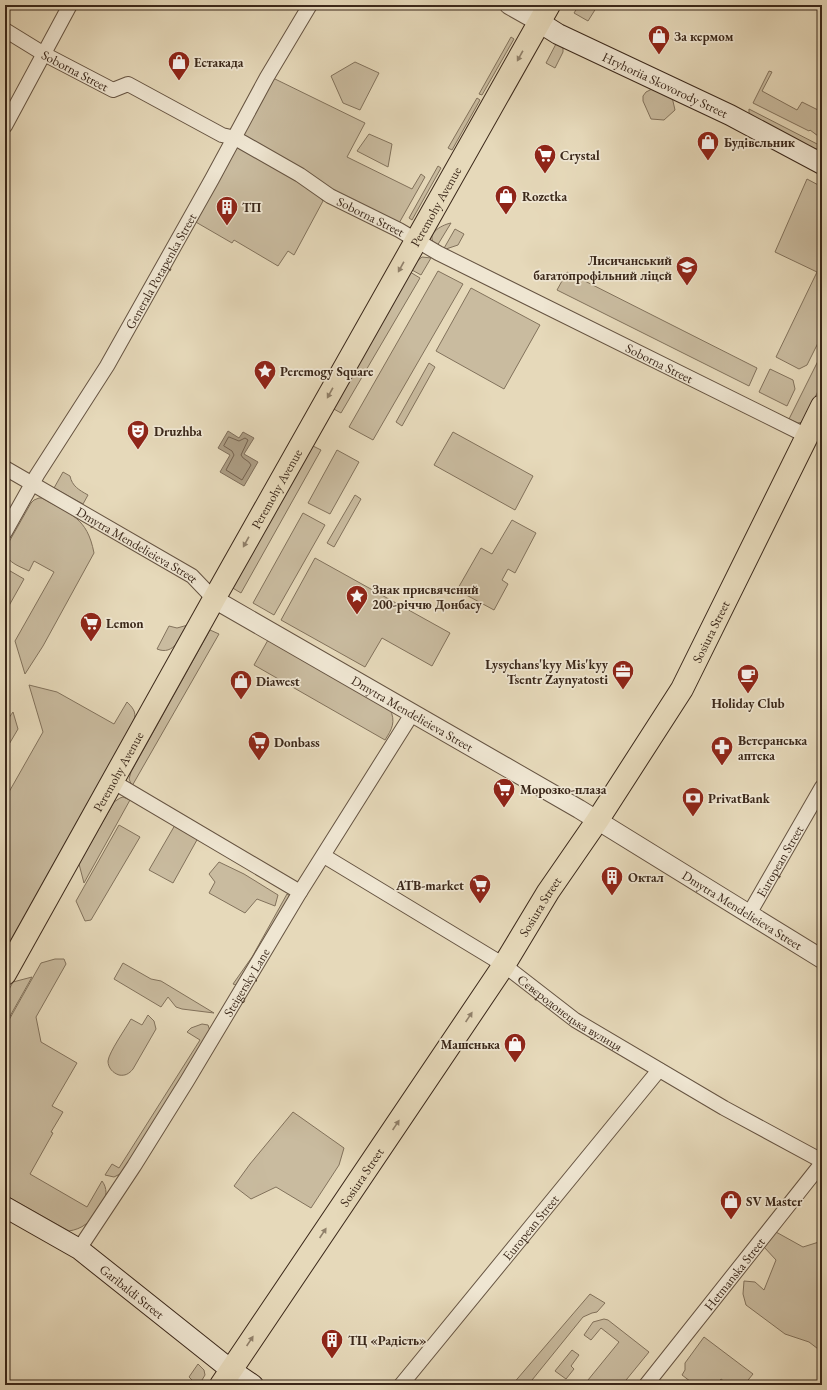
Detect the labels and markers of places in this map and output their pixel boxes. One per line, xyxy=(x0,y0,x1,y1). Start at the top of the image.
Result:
shop icon: За кермом xyxy=(646,23,672,56)
place label: За кермом xyxy=(674,28,734,45)
shop icon: Естакада xyxy=(166,49,192,82)
place label: Естакада xyxy=(194,54,244,71)
shop icon: Будівельник xyxy=(695,129,721,162)
place label: Будівельник xyxy=(724,134,796,151)
supermarket icon: Crystal xyxy=(532,142,558,175)
place label: Crystal xyxy=(560,147,600,164)
shop icon: Rozetka xyxy=(493,183,519,216)
place label: Rozetka xyxy=(522,188,567,205)
building icon: ТП xyxy=(214,194,240,227)
place label: ТП xyxy=(242,199,262,216)
place label: Лисичанський багатопрофільний ліцей xyxy=(533,252,672,284)
school or university icon: Лисичанський багатопрофільний ліцей xyxy=(674,254,700,287)
place icon: Peremogy Square xyxy=(252,358,278,391)
place label: Peremogy Square xyxy=(280,363,374,380)
theatre icon: Druzhba xyxy=(125,418,151,451)
place label: Druzhba xyxy=(154,423,202,440)
place label: Знак присвячений 200-річчю Донбасу xyxy=(372,581,483,613)
place icon: Знак присвячений 200-річчю Донбасу xyxy=(344,583,370,616)
supermarket icon: Lemon xyxy=(78,610,104,643)
place label: Lemon xyxy=(106,615,144,632)
place label: Lysychansʹkyy Misʹkyy Tsentr Zaynyatosti xyxy=(485,656,609,688)
office icon: Lysychansʹkyy Misʹkyy Tsentr Zaynyatosti xyxy=(610,658,636,691)
cafe icon: Holiday Club xyxy=(735,662,761,695)
shop icon: Diawest xyxy=(228,668,254,701)
place label: Diawest xyxy=(256,673,300,690)
place label: Holiday Club xyxy=(711,695,785,712)
supermarket icon: Donbass xyxy=(246,729,272,762)
place label: Ветеранська аптека xyxy=(738,732,807,764)
place label: Donbass xyxy=(274,734,320,751)
pharmacy icon: Ветеранська аптека xyxy=(709,734,735,767)
supermarket icon: Морозко-плаза xyxy=(491,776,517,809)
place label: Морозко-плаза xyxy=(520,781,607,798)
bank icon: PrivatBank xyxy=(680,785,706,818)
place label: PrivatBank xyxy=(708,790,771,807)
building icon: Октал xyxy=(599,864,625,897)
place label: Октал xyxy=(628,869,664,886)
supermarket icon: ATB-market xyxy=(467,872,493,905)
place label: ATB-market xyxy=(395,877,464,894)
shop icon: Машенька xyxy=(502,1031,528,1064)
place label: Машенька xyxy=(441,1036,500,1053)
shop icon: SV Master xyxy=(718,1188,744,1221)
place label: SV Master xyxy=(746,1193,803,1210)
building icon: ТЦ «Радість» xyxy=(319,1327,345,1360)
place label: ТЦ «Радість» xyxy=(348,1332,427,1349)

